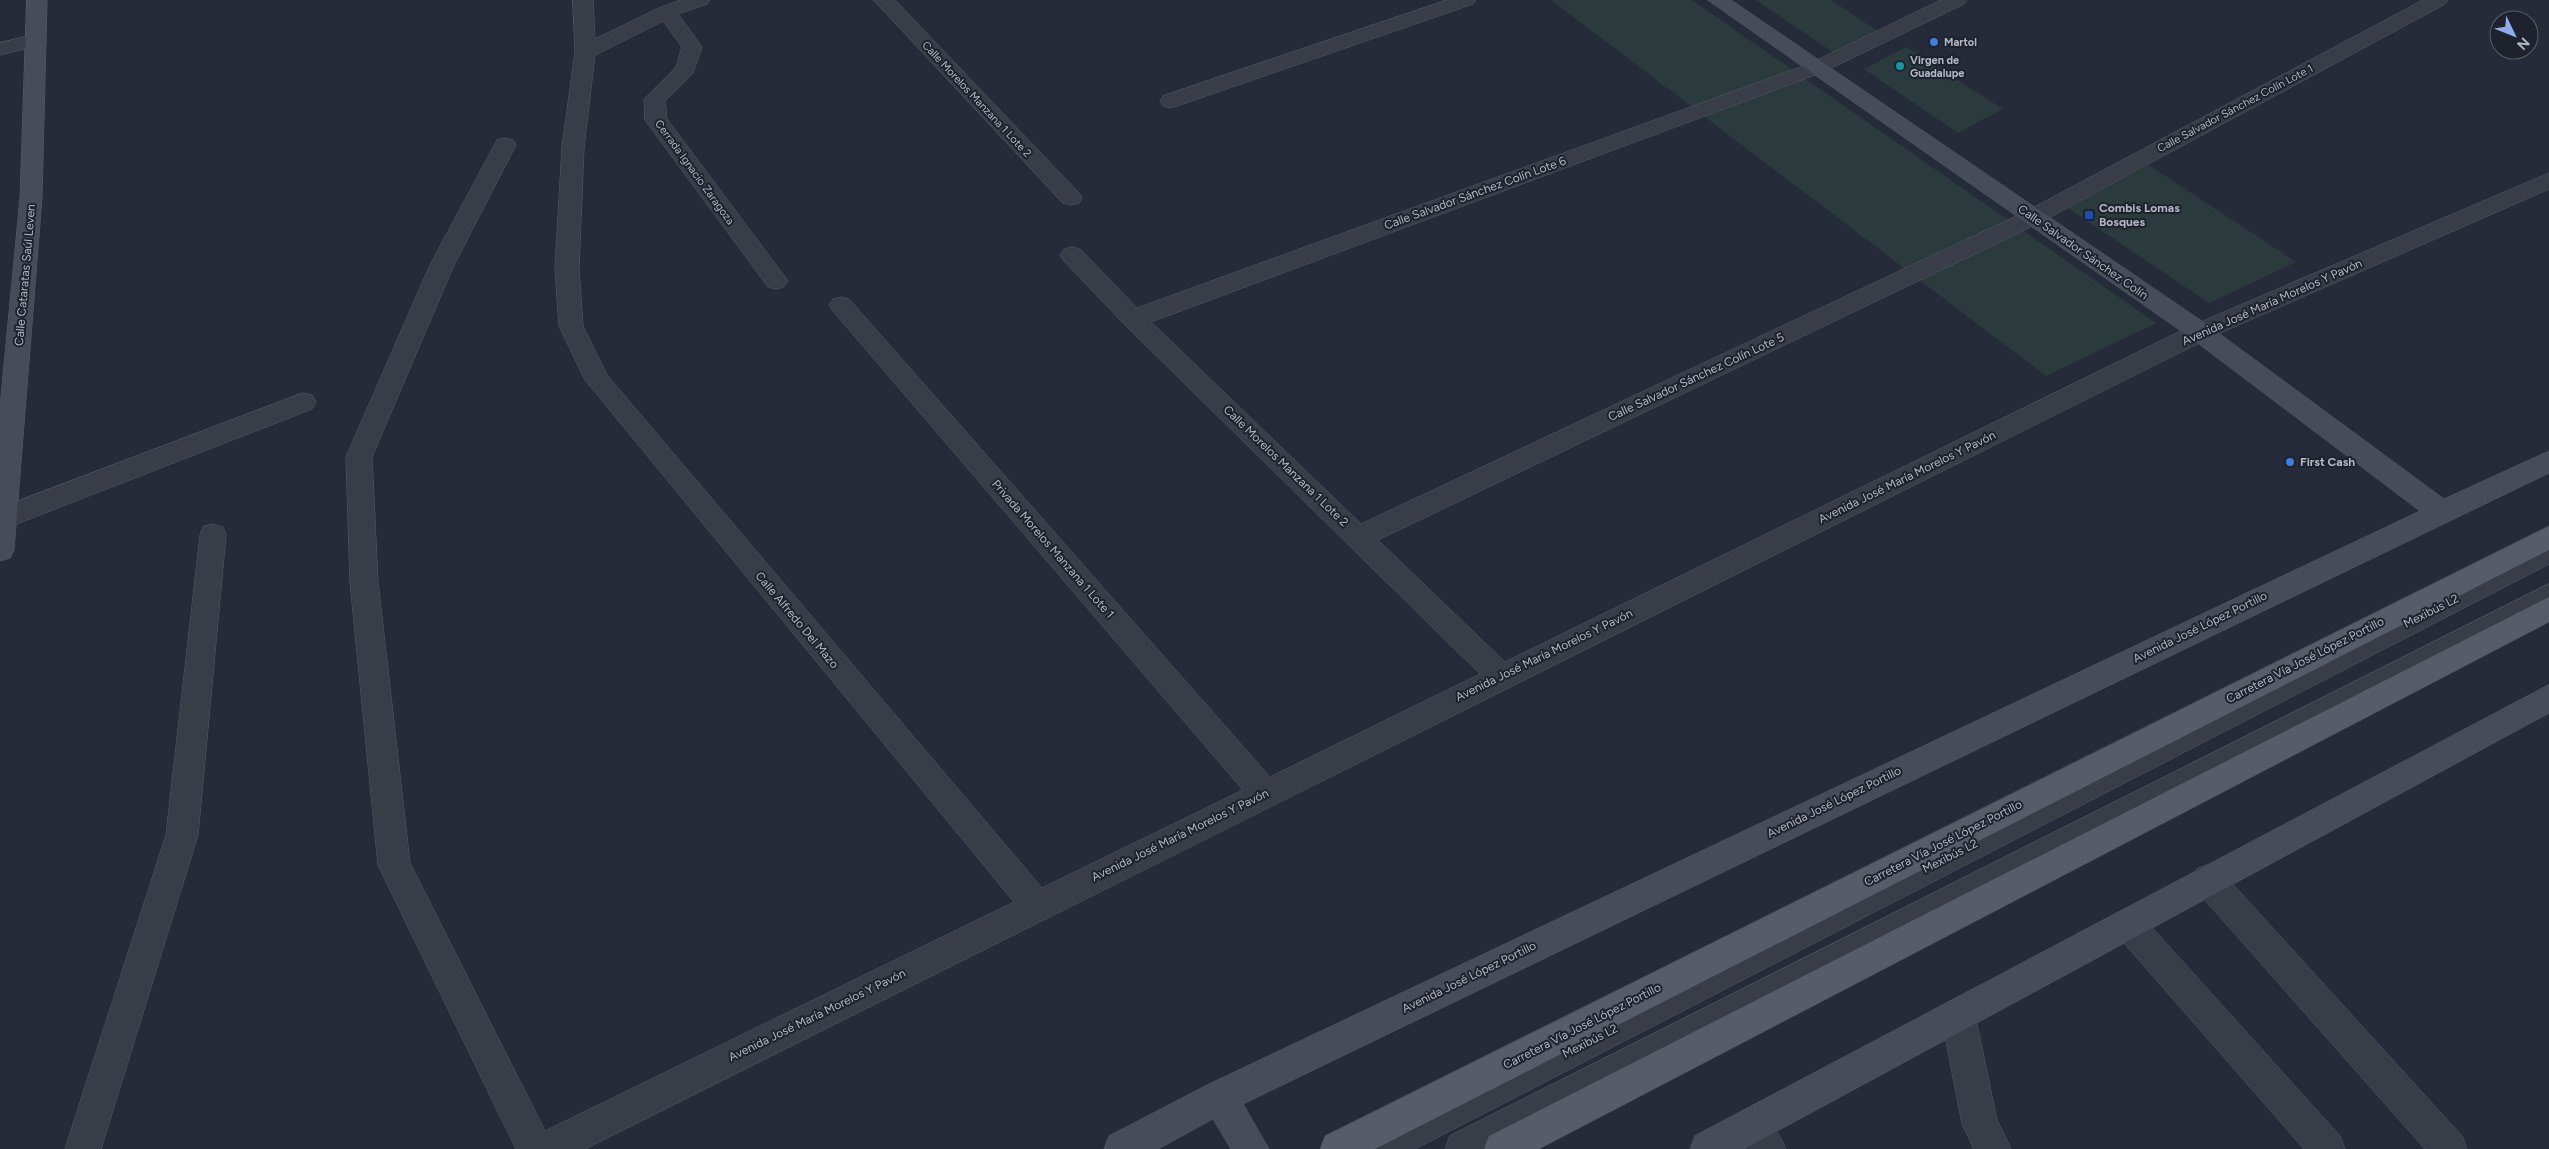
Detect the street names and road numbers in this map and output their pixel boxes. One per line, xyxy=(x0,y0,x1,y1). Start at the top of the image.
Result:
street label: Calle Morelos Manzana 1 Lote 2 xyxy=(919,39,1034,160)
street label: Calle Salvador Sánchez Colín Lote 1 xyxy=(2155,62,2315,155)
street label: Cerrada Ignacio Zaragoza xyxy=(652,117,737,227)
street label: Calle Salvador Sánchez Colín Lote 6 xyxy=(1382,153,1568,232)
street label: Calle Salvador Sánchez Colín xyxy=(2015,202,2151,302)
street label: Calle Cataratas Saúl Leven xyxy=(12,203,38,346)
street label: Avenida José María Morelos Y Pavón xyxy=(2180,256,2364,348)
street label: Calle Salvador Sánchez Colín Lote 5 xyxy=(1606,330,1786,424)
street label: Calle Morelos Manzana 1 Lote 2 xyxy=(1221,403,1351,529)
street label: Avenida José María Morelos Y Pavón xyxy=(1816,428,1998,526)
street label: Privada Morelos Manzana 1 Lote 1 xyxy=(989,477,1117,621)
street label: Calle Alfredo Del Mazo xyxy=(752,569,842,671)
street label: Avenida José López Portillo xyxy=(2131,588,2269,666)
street label: Mexibús L2 xyxy=(2401,591,2461,631)
street label: Avenida José María Morelos Y Pavón xyxy=(1453,606,1635,704)
street label: Carretera Vía José López Portillo xyxy=(2224,614,2386,706)
street label: Avenida José López Portillo xyxy=(1765,763,1903,841)
street label: Avenida José María Morelos Y Pavón xyxy=(1089,786,1271,884)
street label: Carretera Vía José López Portillo xyxy=(1862,797,2024,889)
street label: Mexibús L2 xyxy=(1920,836,1980,876)
street label: Avenida José López Portillo xyxy=(1400,938,1538,1016)
street label: Avenida José María Morelos Y Pavón xyxy=(726,966,908,1064)
street label: Carretera Vía José López Portillo xyxy=(1501,980,1663,1072)
street label: Mexibús L2 xyxy=(1560,1021,1620,1061)

